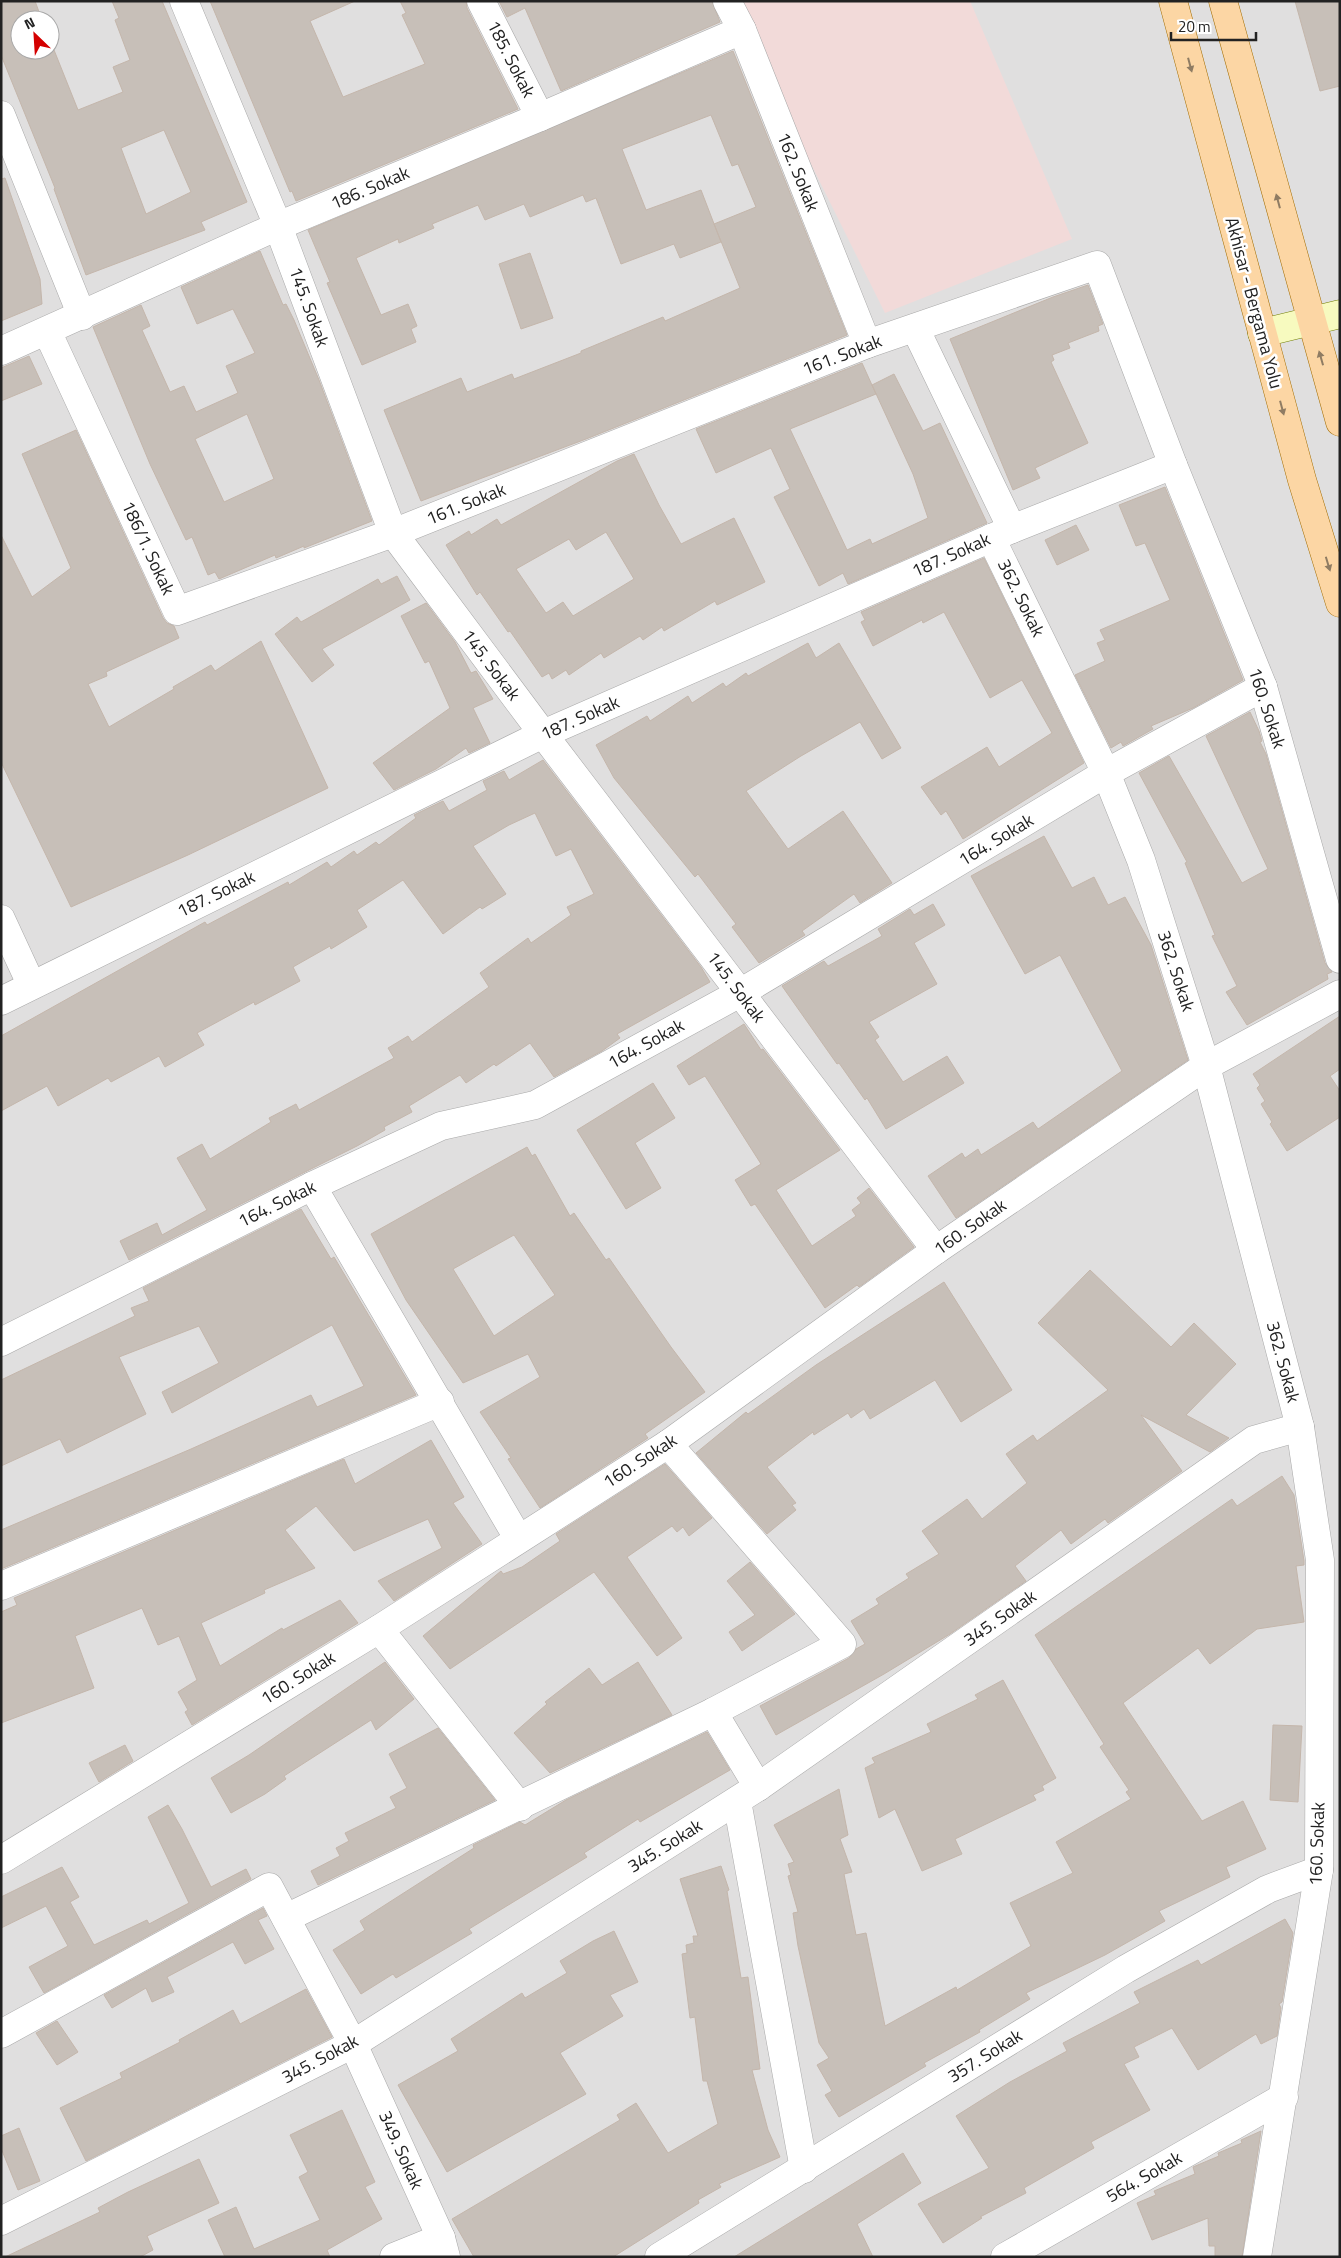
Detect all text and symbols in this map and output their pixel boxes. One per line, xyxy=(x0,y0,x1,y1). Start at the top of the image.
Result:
north arrow xyxy=(10,10,60,60)
scale bar xyxy=(1171,10,1256,42)
text: N xyxy=(20,11,38,34)
street label: 185. Sokak xyxy=(480,15,543,102)
text: 20 m xyxy=(1178,15,1211,38)
one-way arrow xyxy=(1186,58,1194,73)
street label: 162. Sokak xyxy=(770,128,827,216)
street label: 186. Sokak xyxy=(326,159,414,216)
one-way arrow xyxy=(1274,194,1282,209)
street label: Akhisar - Bergama Yolu xyxy=(1219,214,1290,392)
street label: 145. Sokak xyxy=(282,263,337,351)
street label: 161. Sokak xyxy=(798,327,886,382)
one-way arrow xyxy=(1317,350,1325,365)
one-way arrow xyxy=(1278,401,1286,416)
street label: 161. Sokak xyxy=(422,475,510,532)
street label: 186/1. Sokak xyxy=(115,496,182,600)
street label: 187. Sokak xyxy=(907,525,995,584)
street label: 362. Sokak xyxy=(991,554,1052,642)
one-way arrow xyxy=(1324,557,1332,572)
street label: 145. Sokak xyxy=(455,623,528,706)
street label: 160. Sokak xyxy=(1242,664,1293,752)
street label: 187. Sokak xyxy=(536,688,624,747)
street label: 164. Sokak xyxy=(953,806,1039,873)
street label: 187. Sokak xyxy=(172,863,260,924)
street label: 362. Sokak xyxy=(1151,927,1202,1015)
street label: 145. Sokak xyxy=(700,945,773,1028)
street label: 164. Sokak xyxy=(603,1011,689,1076)
street label: 164. Sokak xyxy=(233,1173,321,1234)
street label: 160. Sokak xyxy=(928,1191,1012,1262)
street label: 362. Sokak xyxy=(1260,1318,1307,1406)
street label: 160. Sokak xyxy=(597,1426,682,1495)
street label: 345. Sokak xyxy=(958,1582,1042,1653)
street label: 160. Sokak xyxy=(255,1644,341,1711)
street label: 160. Sokak xyxy=(1302,1801,1331,1886)
street label: 345. Sokak xyxy=(622,1812,708,1879)
street label: 357. Sokak xyxy=(942,2022,1028,2089)
street label: 345. Sokak xyxy=(277,2027,363,2090)
street label: 349. Sokak xyxy=(372,2106,431,2194)
street label: 564. Sokak xyxy=(1101,2144,1187,2209)

